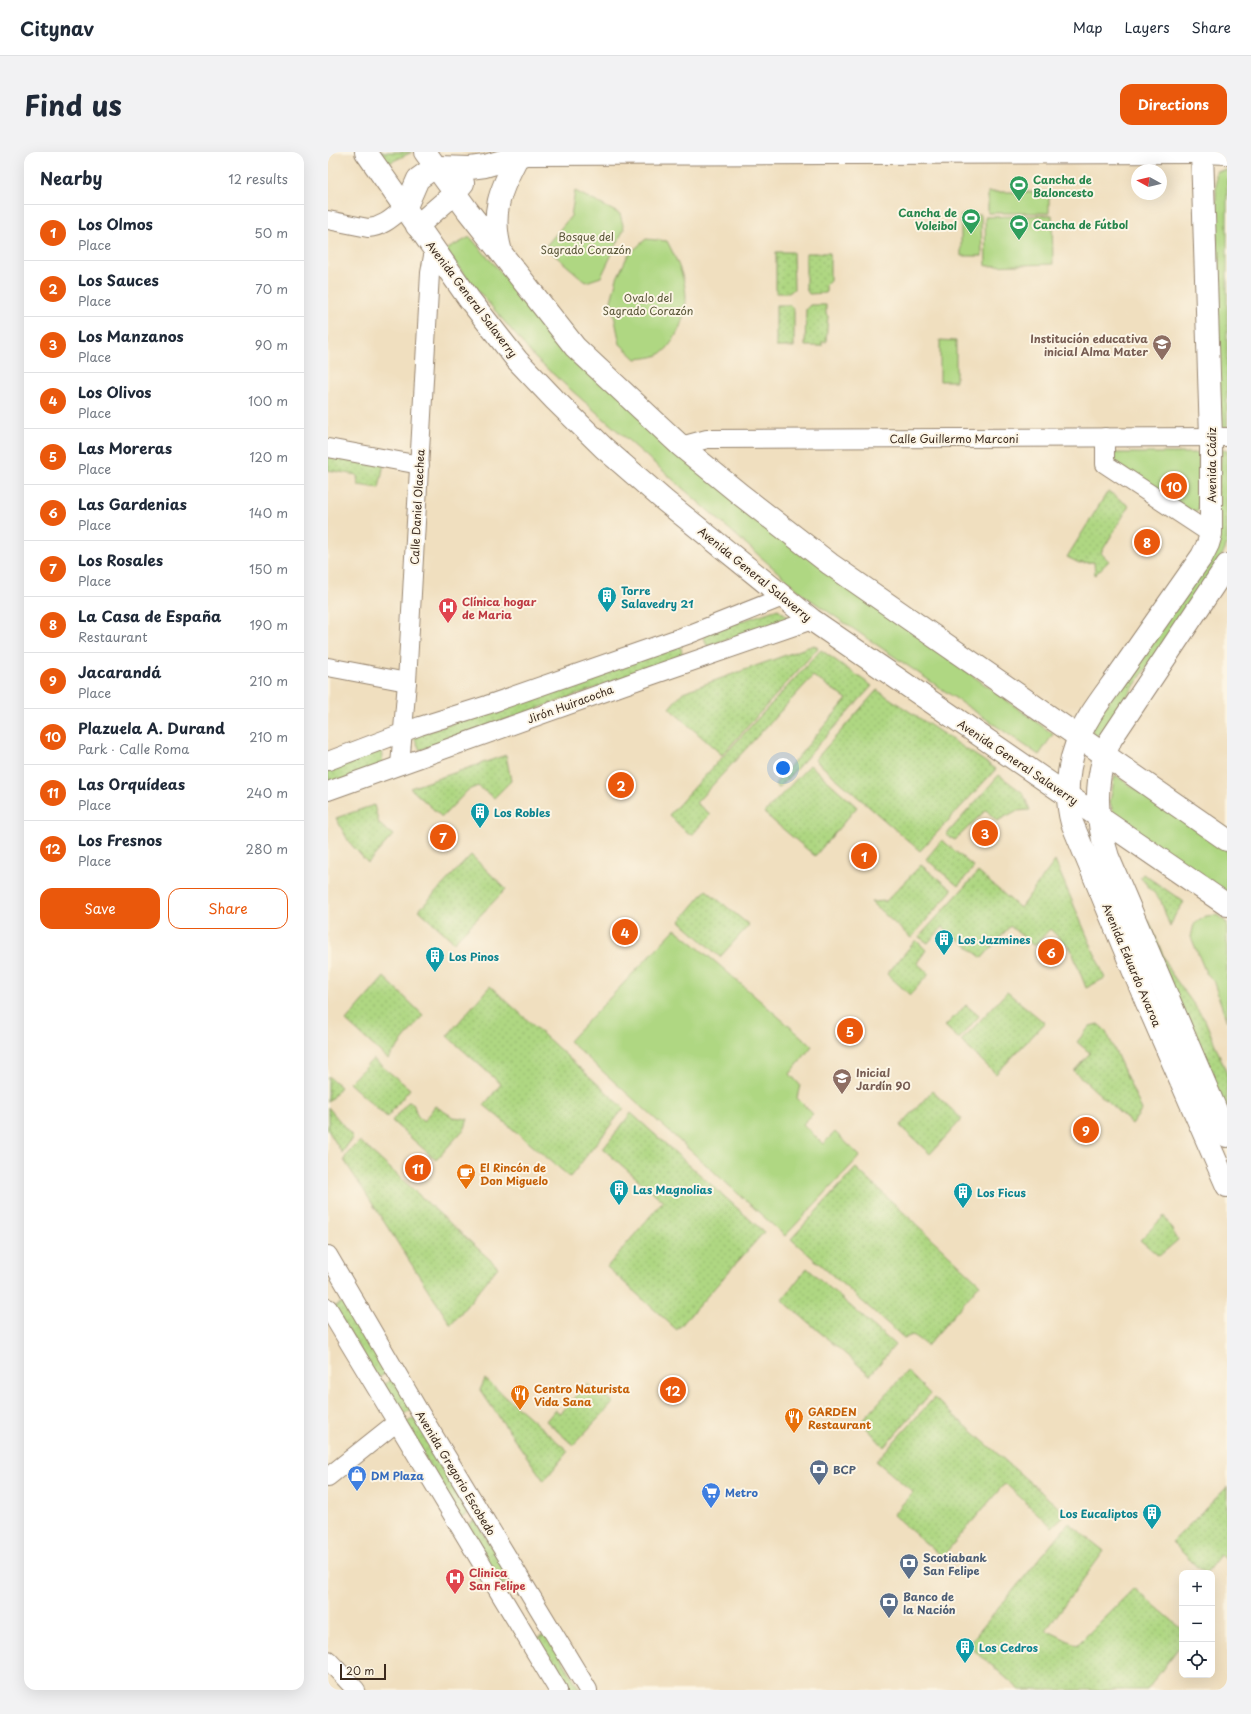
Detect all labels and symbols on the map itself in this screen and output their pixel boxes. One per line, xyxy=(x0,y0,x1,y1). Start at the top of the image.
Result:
north arrow xyxy=(1131,164,1167,200)
place label: Cancha de Baloncesto xyxy=(1033,171,1094,201)
sports icon: Cancha de Baloncesto xyxy=(1008,174,1030,202)
place label: Cancha de Voleibol xyxy=(898,204,957,234)
sports icon: Cancha de Voleibol xyxy=(960,207,982,235)
sports icon: Cancha de Fútbol xyxy=(1008,213,1030,241)
place label: Cancha de Fútbol xyxy=(1033,216,1128,233)
park label: Bosque del Sagrado Corazón xyxy=(541,228,631,258)
street label: Avenida General Salaverry xyxy=(422,237,522,361)
park label: Ovalo del Sagrado Corazón xyxy=(603,289,693,319)
place label: Institución educativa inicial Alma Mater xyxy=(1030,330,1148,360)
school or university icon: Institución educativa inicial Alma Mater xyxy=(1151,333,1173,361)
street label: Avenida Cádiz xyxy=(1203,427,1220,503)
street label: Calle Guillermo Marconi xyxy=(889,430,1019,447)
street label: Calle Daniel Olaechea xyxy=(405,449,429,565)
pin: 10 xyxy=(1161,471,1187,501)
street label: Avenida General Salaverry xyxy=(694,523,816,625)
pin: 8 xyxy=(1134,527,1160,557)
place label: Torre Salavedry 21 xyxy=(621,582,693,612)
building icon: Torre Salavedry 21 xyxy=(596,585,618,613)
place label: Clínica hogar de Maria xyxy=(462,593,537,623)
hospital icon: Clínica hogar de Maria xyxy=(437,596,459,624)
street label: Jirón Huiracocha xyxy=(525,680,616,727)
street label: Avenida General Salaverry xyxy=(954,715,1082,809)
your location xyxy=(773,758,793,778)
pin: 2 xyxy=(608,770,634,800)
building icon: Los Robles xyxy=(469,801,491,829)
place label: Los Robles xyxy=(494,804,550,821)
pin: 3 xyxy=(972,818,998,848)
pin: 7 xyxy=(430,822,456,852)
pin: 1 xyxy=(851,841,877,871)
street label: Avenida Eduardo Avaroa xyxy=(1098,901,1166,1029)
pin: 4 xyxy=(612,917,638,947)
building icon: Los Jazmines xyxy=(933,928,955,956)
place label: Los Jazmines xyxy=(958,931,1031,948)
pin: 6 xyxy=(1038,937,1064,967)
building icon: Los Pinos xyxy=(424,945,446,973)
place label: Los Pinos xyxy=(449,948,499,965)
pin: 5 xyxy=(837,1016,863,1046)
place label: Inicial Jardín 90 xyxy=(856,1064,910,1094)
school or university icon: Inicial Jardín 90 xyxy=(831,1067,853,1095)
pin: 9 xyxy=(1073,1115,1099,1145)
pin: 11 xyxy=(405,1153,431,1183)
place label: El Rincón de Don Miguelo xyxy=(480,1159,549,1189)
cafe icon: El Rincón de Don Miguelo xyxy=(455,1162,477,1190)
building icon: Las Magnolias xyxy=(608,1178,630,1206)
place label: Las Magnolias xyxy=(633,1181,712,1198)
building icon: Los Ficus xyxy=(952,1181,974,1209)
place label: Los Ficus xyxy=(977,1184,1026,1201)
pin: 12 xyxy=(660,1375,686,1405)
place label: Centro Naturista Vida Sana xyxy=(534,1380,630,1410)
restaurant icon: Centro Naturista Vida Sana xyxy=(509,1383,531,1411)
place label: GARDEN Restaurant xyxy=(808,1403,871,1433)
restaurant icon: GARDEN Restaurant xyxy=(783,1406,805,1434)
street label: Avenida Gregorio Escobedo xyxy=(412,1407,500,1539)
bank icon: BCP xyxy=(808,1458,830,1486)
place label: BCP xyxy=(833,1461,856,1478)
shop icon: DM Plaza xyxy=(346,1464,368,1492)
place label: DM Plaza xyxy=(371,1467,424,1484)
supermarket icon: Metro xyxy=(700,1481,722,1509)
place label: Metro xyxy=(725,1484,758,1501)
building icon: Los Eucaliptos xyxy=(1141,1502,1163,1530)
place label: Los Eucaliptos xyxy=(1060,1505,1139,1522)
place label: Scotiabank San Felipe xyxy=(923,1549,988,1579)
bank icon: Scotiabank San Felipe xyxy=(898,1552,920,1580)
place label: Clinica San Felipe xyxy=(469,1564,526,1594)
hospital icon: Clinica San Felipe xyxy=(444,1567,466,1595)
place label: Banco de la Nación xyxy=(903,1588,956,1618)
bank icon: Banco de la Nación xyxy=(878,1591,900,1619)
building icon: Los Cedros xyxy=(954,1636,976,1664)
place label: Los Cedros xyxy=(979,1639,1038,1656)
scale bar xyxy=(340,1662,386,1681)

